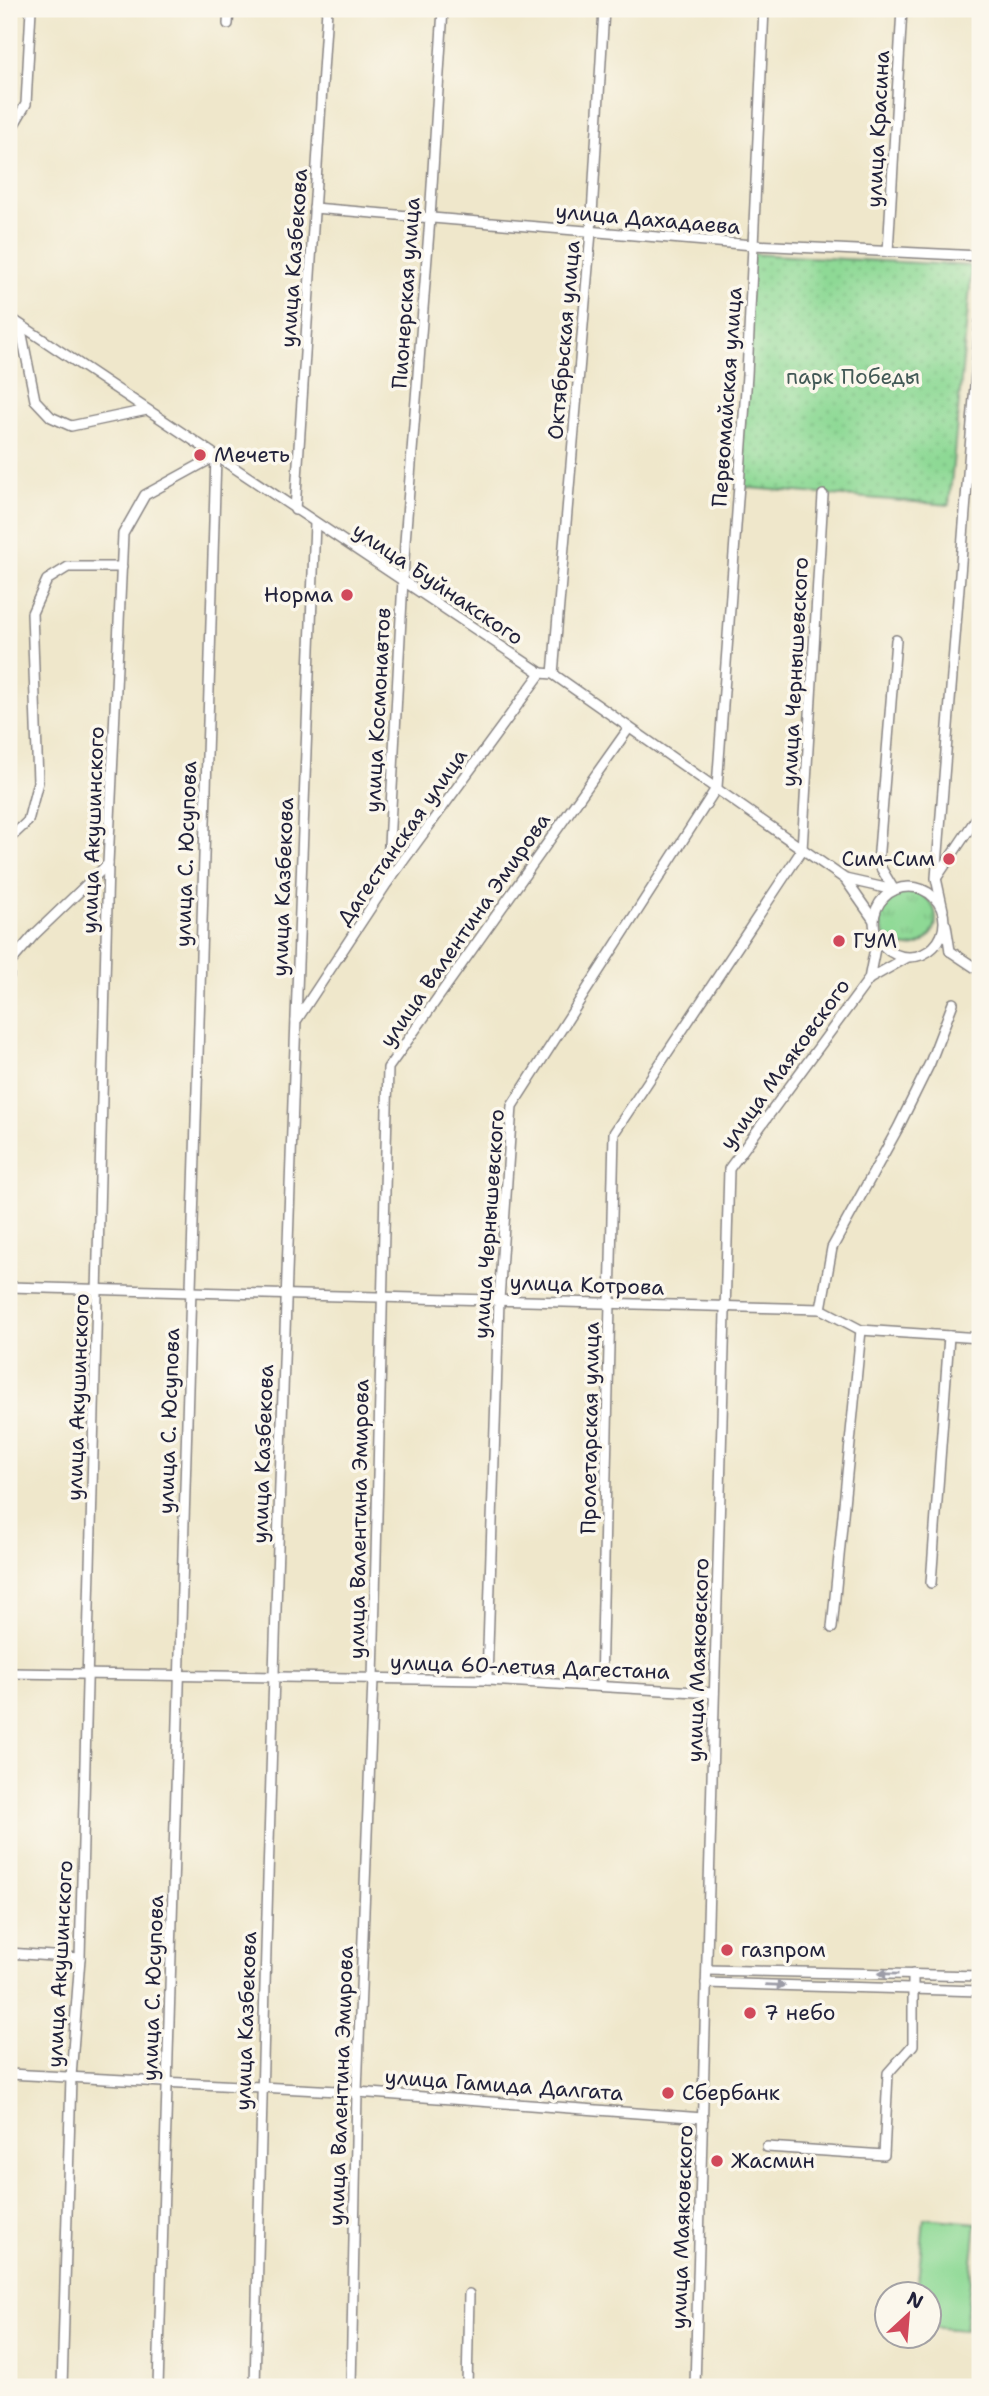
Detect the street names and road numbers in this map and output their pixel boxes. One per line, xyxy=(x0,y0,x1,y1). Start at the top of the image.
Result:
street label: улица Красина xyxy=(860,50,896,208)
street label: улица Казбекова xyxy=(274,168,314,348)
street label: Пионерская улица xyxy=(385,196,427,390)
street label: улица Дахадаева xyxy=(554,197,742,241)
street label: Октябрьская улица xyxy=(541,239,587,441)
street label: Первомайская улица xyxy=(705,286,749,508)
street label: улица Буйнакского xyxy=(347,516,529,652)
street label: улица Чернышевского xyxy=(775,556,815,788)
street label: улица Космонавтов xyxy=(359,607,397,813)
street label: улица Акушинского xyxy=(75,726,111,934)
street label: Дагестанская улица xyxy=(330,743,474,931)
street label: улица С. Юсупова xyxy=(169,760,203,948)
street label: улица Казбекова xyxy=(266,797,300,977)
street label: улица Валентина Эмирова xyxy=(373,807,557,1053)
street label: улица Маяковского xyxy=(713,973,857,1155)
street label: улица Чернышевского xyxy=(467,1108,511,1340)
street label: улица Котрова xyxy=(509,1268,665,1302)
street label: улица Акушинского xyxy=(60,1293,96,1501)
street label: Пролетарская улица xyxy=(574,1322,606,1534)
street label: улица С. Юсупова xyxy=(152,1327,186,1515)
street label: улица Казбекова xyxy=(246,1364,280,1544)
street label: улица Валентина Эмирова xyxy=(343,1379,375,1659)
street label: улица Маяковского xyxy=(680,1557,716,1763)
street label: улица 60-летия Дагестана xyxy=(390,1648,670,1686)
street label: улица Акушинского xyxy=(41,1860,79,2068)
street label: улица С. Юсупова xyxy=(136,1894,170,2082)
street label: улица Казбекова xyxy=(229,1931,263,2111)
street label: улица Валентина Эмирова xyxy=(322,1946,360,2226)
street label: улица Гамида Далгата xyxy=(384,2063,624,2107)
street label: улица Маяковского xyxy=(664,2124,700,2330)

